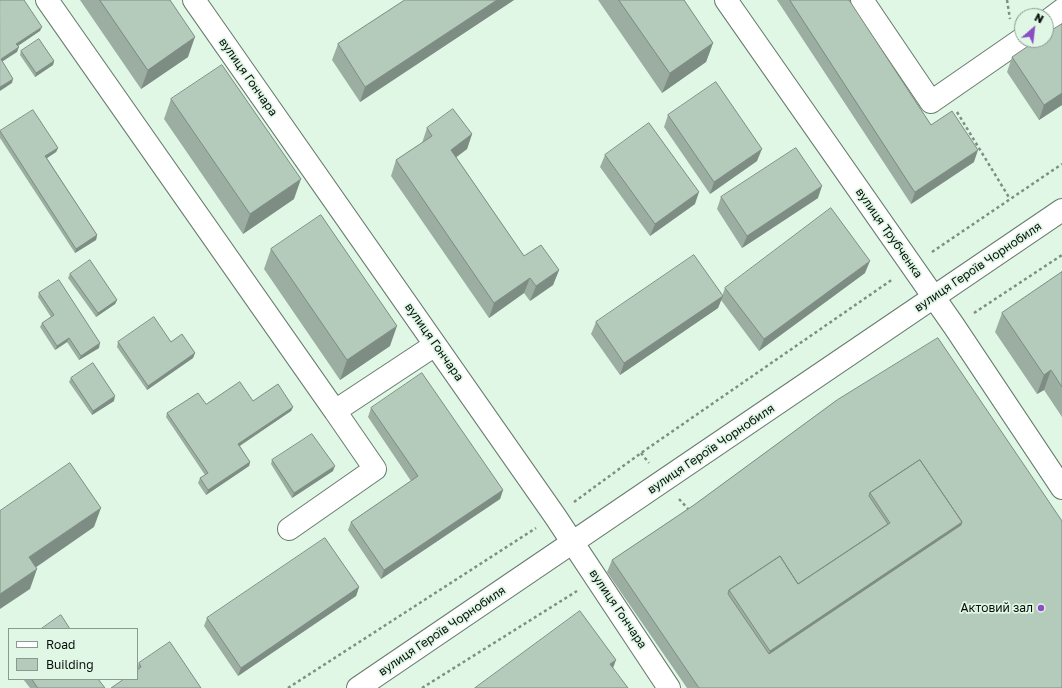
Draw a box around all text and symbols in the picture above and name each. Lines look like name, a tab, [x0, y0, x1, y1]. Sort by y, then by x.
north arrow	[1014, 8, 1054, 48]
text: N	[1033, 10, 1046, 26]
street label: вулиця Гончара	[216, 35, 280, 119]
street label: вулиця Трубченка	[853, 185, 925, 281]
street label: вулиця Героїв Чорнобиля	[912, 219, 1044, 315]
street label: вулиця Гончара	[402, 300, 466, 384]
street label: вулиця Героїв Чорнобиля	[645, 401, 777, 497]
street label: вулиця Гончара	[586, 567, 650, 651]
street label: вулиця Героїв Чорнобиля	[376, 583, 508, 679]
place label: Актовий зал	[961, 601, 1033, 615]
marker: Актовий зал	[1036, 603, 1046, 613]
legend	[8, 628, 138, 680]
text: Road	[46, 637, 75, 652]
text: Building	[46, 657, 94, 672]

